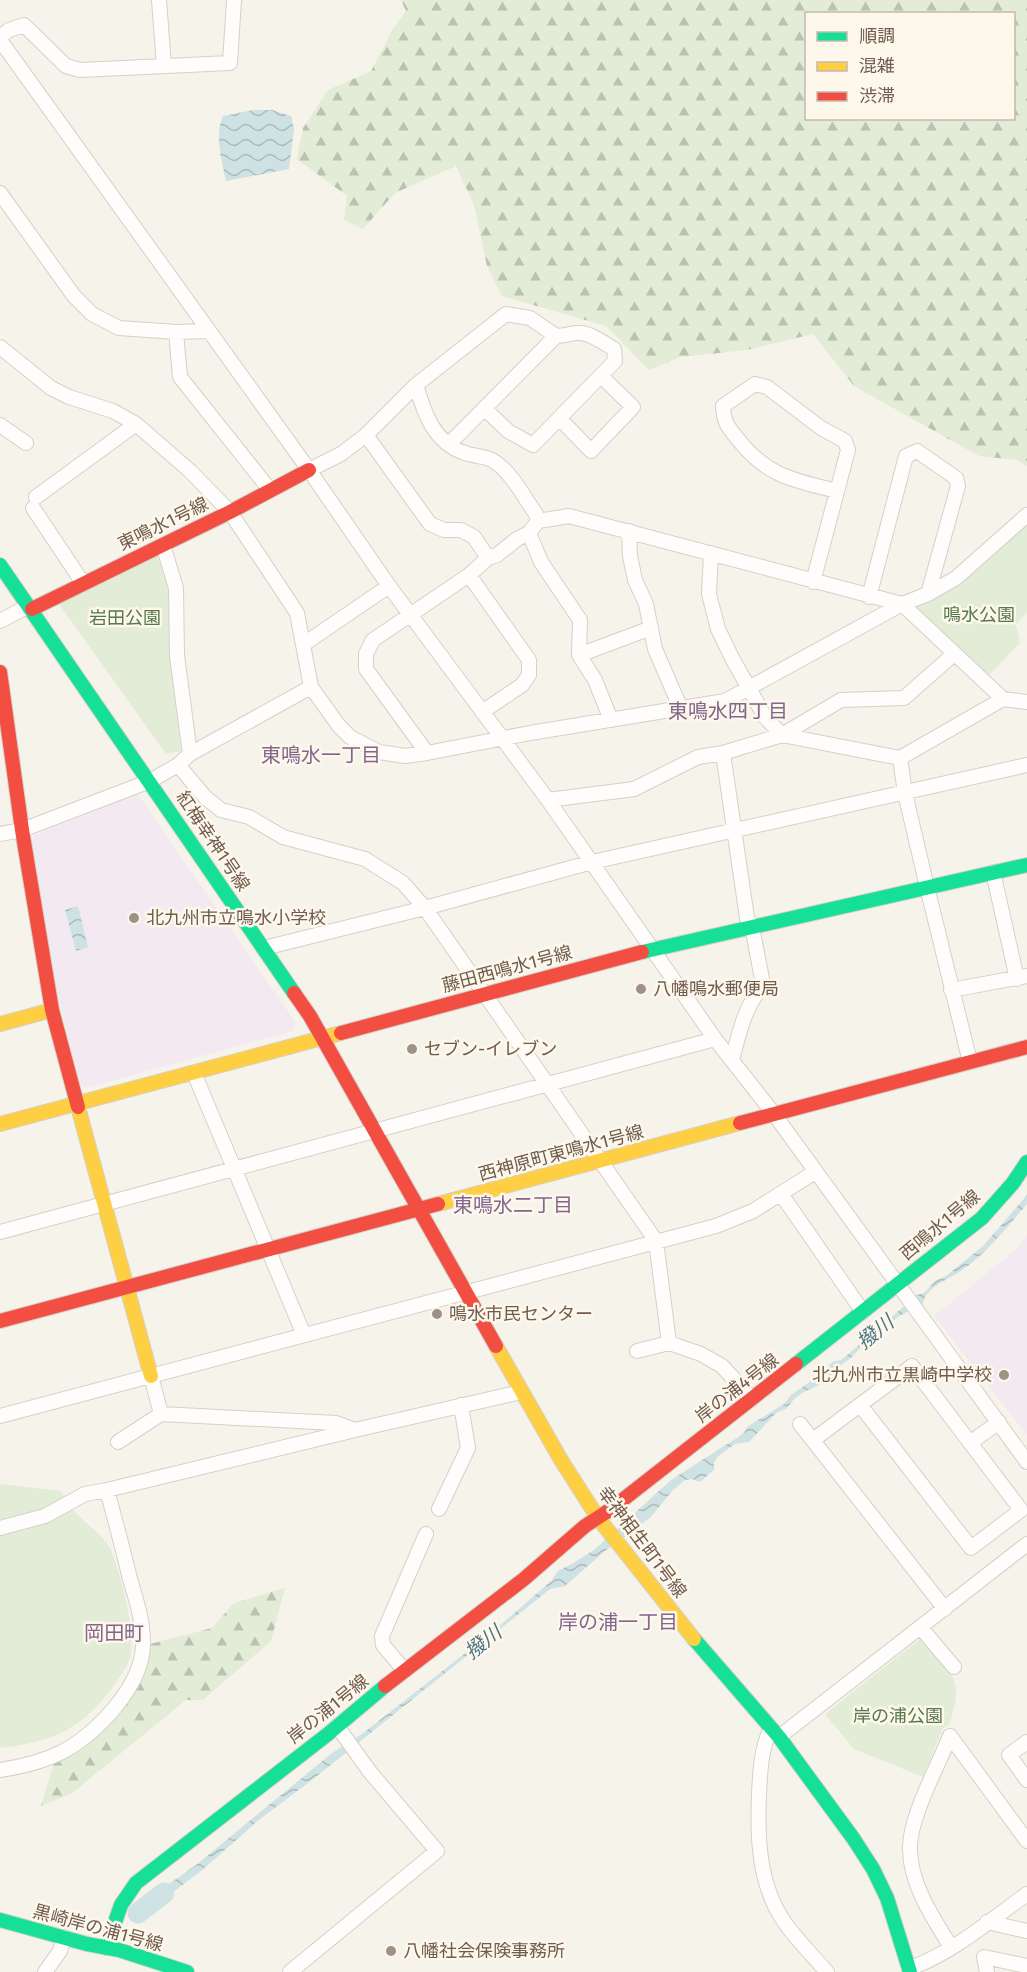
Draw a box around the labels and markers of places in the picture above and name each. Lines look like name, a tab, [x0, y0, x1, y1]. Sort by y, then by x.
place label: 北九州市立鳴水小学校	[146, 907, 326, 929]
marker: 北九州市立鳴水小学校	[127, 911, 141, 925]
place label: 八幡鳴水郵便局	[653, 978, 779, 1000]
marker: 八幡鳴水郵便局	[634, 982, 648, 996]
place label: セブン-イレブン	[424, 1038, 557, 1060]
marker: セブン-イレブン	[405, 1042, 419, 1056]
place label: 鳴水市民センター	[449, 1303, 593, 1325]
marker: 鳴水市民センター	[430, 1307, 444, 1321]
place label: 北九州市立黒崎中学校	[812, 1364, 992, 1386]
marker: 北九州市立黒崎中学校	[997, 1368, 1011, 1382]
place label: 八幡社会保険事務所	[403, 1940, 565, 1962]
marker: 八幡社会保険事務所	[384, 1944, 398, 1958]

